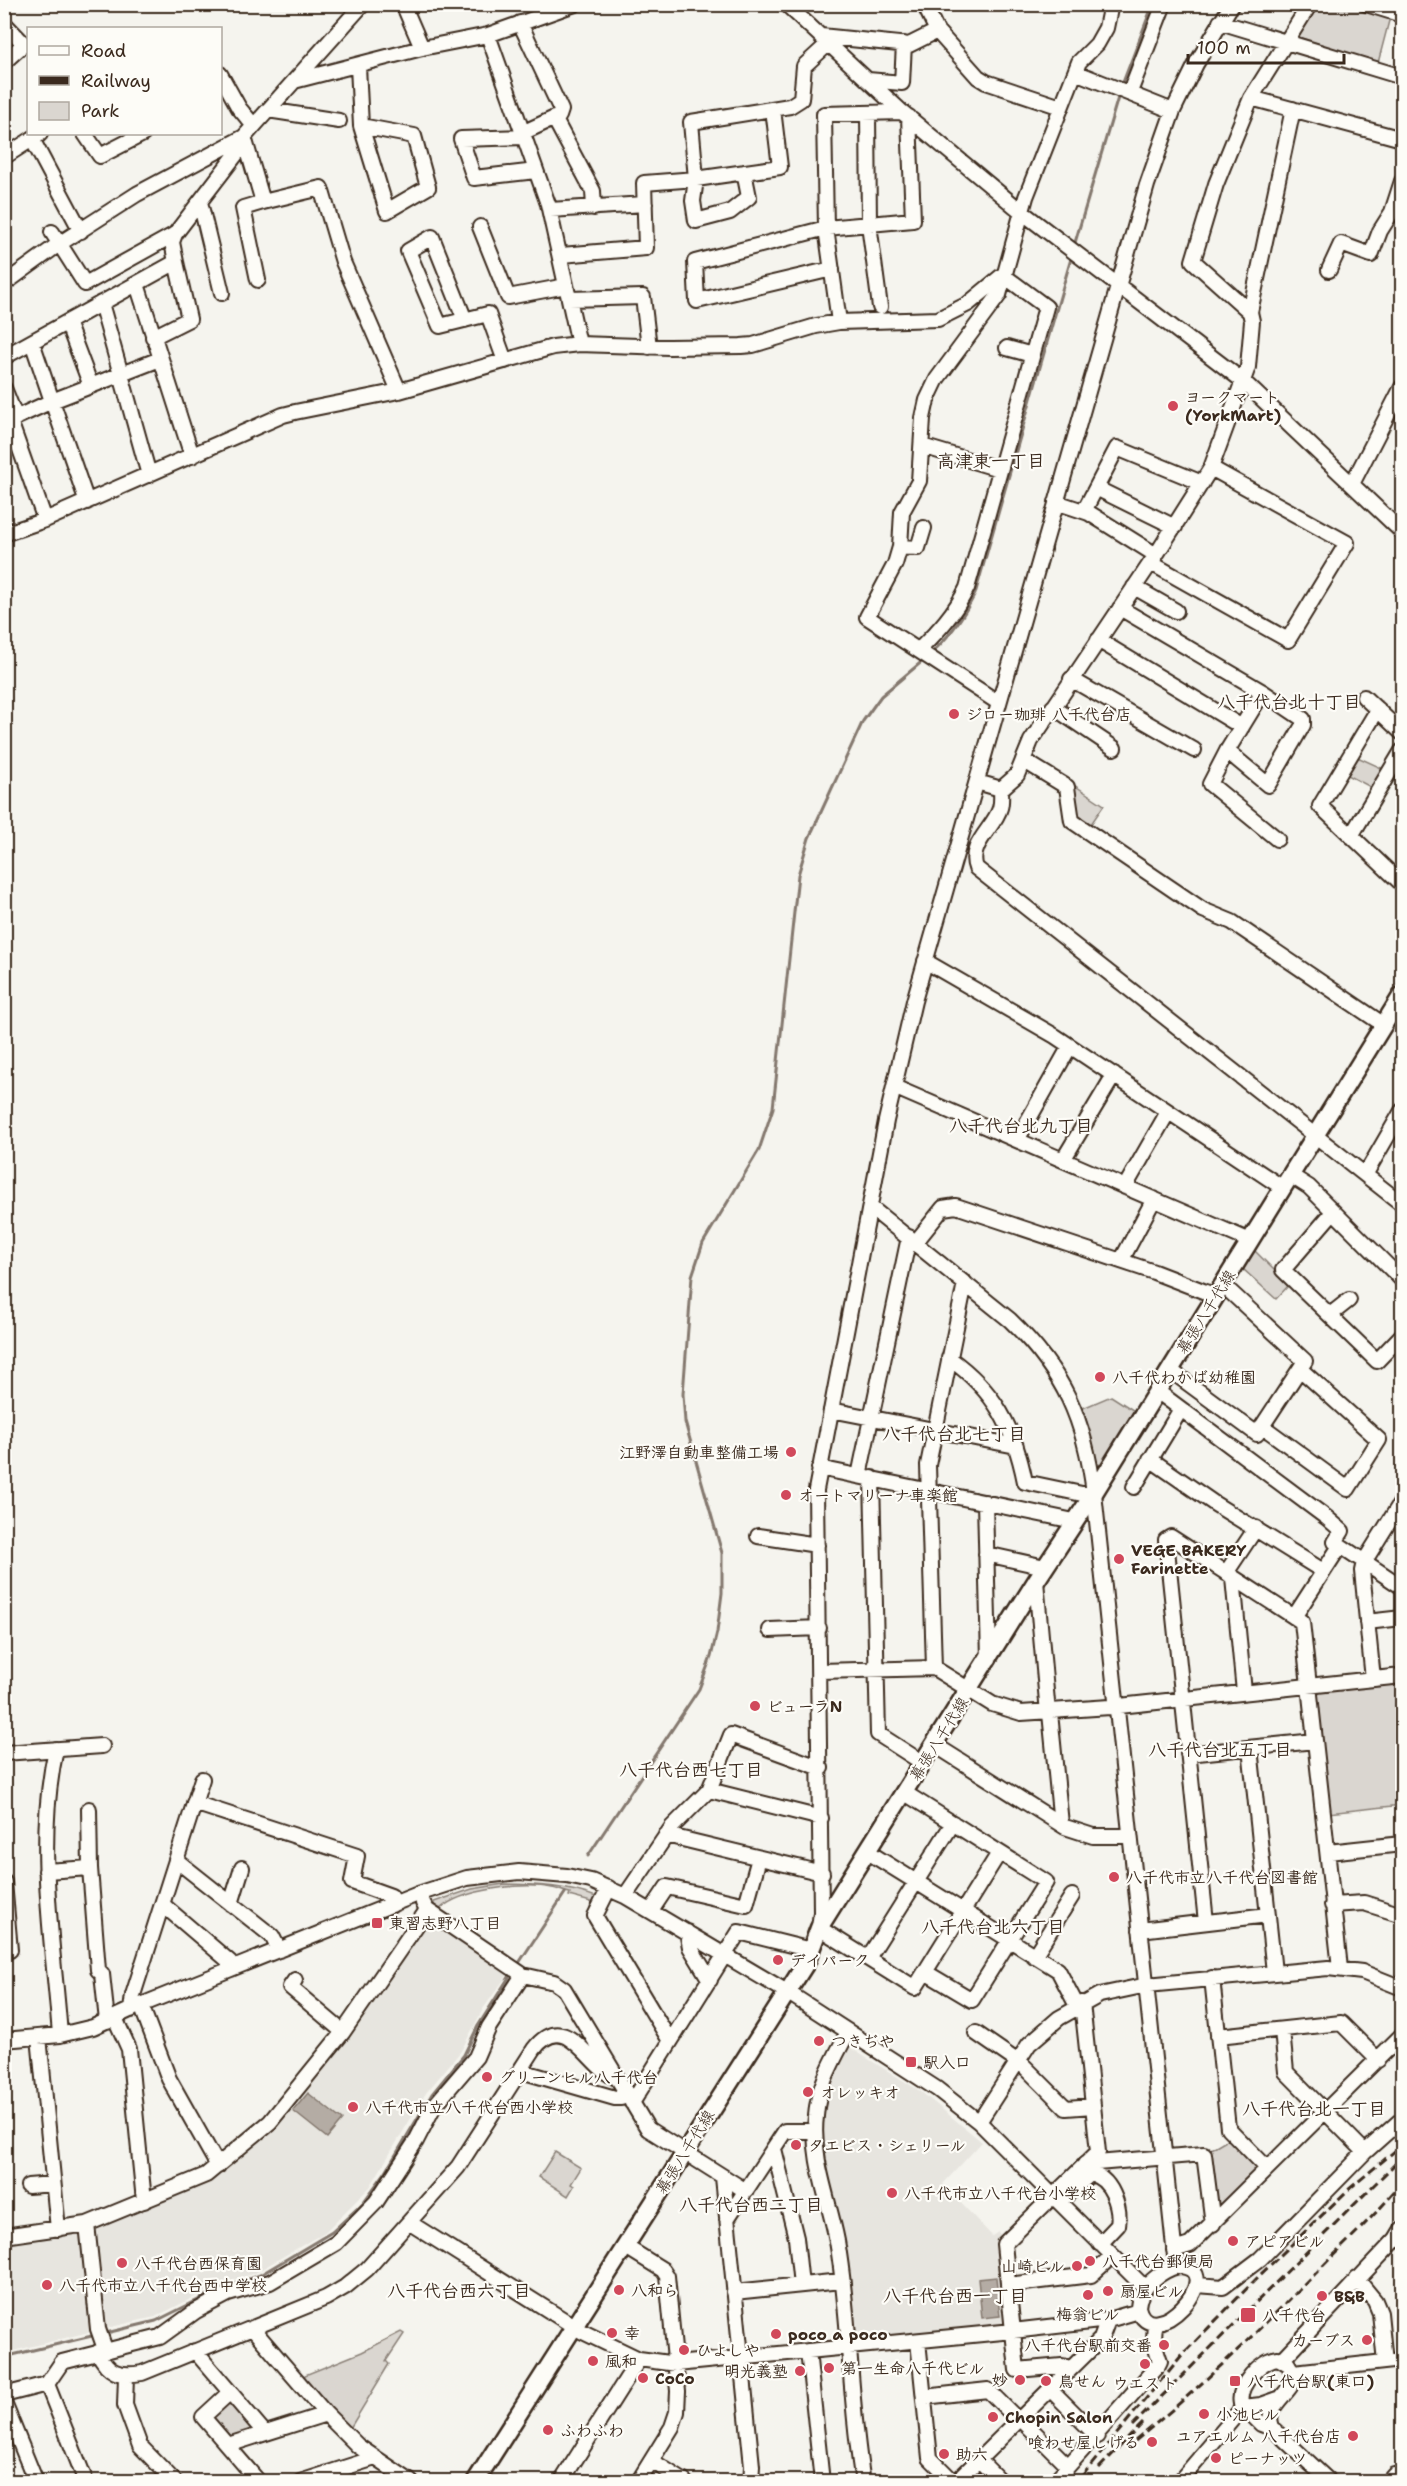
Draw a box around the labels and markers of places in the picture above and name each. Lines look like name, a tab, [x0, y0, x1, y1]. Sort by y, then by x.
place label: ヨークマート (YorkMart)	[1185, 387, 1281, 426]
marker: ヨークマート (YorkMart)	[1166, 399, 1180, 413]
place label: ジロー珈琲 八千代台店	[966, 704, 1132, 725]
marker: ジロー珈琲 八千代台店	[947, 707, 961, 721]
place label: 八千代わかば幼稚園	[1112, 1367, 1256, 1388]
marker: 八千代わかば幼稚園	[1093, 1370, 1107, 1384]
place label: 江野澤自動車整備工場	[619, 1442, 779, 1463]
marker: 江野澤自動車整備工場	[784, 1445, 798, 1459]
place label: オートマリーナ車楽館	[798, 1485, 958, 1506]
marker: オートマリーナ車楽館	[779, 1488, 793, 1502]
place label: VEGE BAKERY Farinette	[1131, 1540, 1246, 1579]
marker: VEGE BAKERY Farinette	[1112, 1552, 1126, 1566]
place label: ビューラN	[767, 1696, 842, 1717]
marker: ビューラN	[748, 1699, 762, 1713]
place label: 八千代市立八千代台図書館	[1126, 1867, 1318, 1888]
marker: 八千代市立八千代台図書館	[1107, 1870, 1121, 1884]
place label: 東習志野八丁目	[389, 1913, 501, 1934]
marker: 東習志野八丁目	[370, 1916, 384, 1930]
place label: デイパーク	[790, 1950, 869, 1971]
marker: デイパーク	[771, 1953, 785, 1967]
place label: つきぢや	[831, 2031, 895, 2052]
marker: つきぢや	[812, 2034, 826, 2048]
place label: 駅入口	[923, 2052, 971, 2073]
marker: 駅入口	[904, 2055, 918, 2069]
place label: グリーンヒル八千代台	[499, 2067, 658, 2088]
marker: グリーンヒル八千代台	[480, 2070, 494, 2084]
place label: オレッキオ	[820, 2082, 900, 2103]
marker: オレッキオ	[801, 2085, 815, 2099]
place label: 八千代市立八千代台西小学校	[365, 2097, 573, 2118]
marker: 八千代市立八千代台西小学校	[346, 2100, 360, 2114]
place label: タエビス・シェリール	[808, 2135, 966, 2156]
marker: タエビス・シェリール	[789, 2138, 803, 2152]
place label: 八千代市立八千代台小学校	[904, 2183, 1096, 2204]
marker: 八千代市立八千代台小学校	[885, 2186, 899, 2200]
place label: アピアビル	[1245, 2231, 1325, 2252]
marker: アピアビル	[1226, 2234, 1240, 2248]
place label: 八千代台郵便局	[1102, 2251, 1214, 2272]
place label: 八千代台西保育園	[134, 2253, 262, 2274]
marker: 八千代台郵便局	[1083, 2254, 1097, 2268]
marker: 八千代台西保育園	[115, 2256, 129, 2270]
place label: 山崎ビル	[1001, 2256, 1065, 2277]
marker: 山崎ビル	[1070, 2259, 1084, 2273]
place label: 八千代市立八千代台西中学校	[59, 2275, 267, 2296]
marker: 八千代市立八千代台西中学校	[40, 2278, 54, 2292]
place label: 八和ら	[631, 2280, 679, 2301]
place label: 扇屋ビル	[1120, 2281, 1184, 2302]
marker: 八和ら	[612, 2283, 626, 2297]
marker: 扇屋ビル	[1101, 2284, 1115, 2298]
place label: B&B	[1334, 2286, 1365, 2307]
marker: 梅翁ビル	[1081, 2288, 1095, 2302]
marker: B&B	[1315, 2289, 1329, 2303]
place label: 梅翁ビル	[1056, 2304, 1120, 2325]
place label: 八千代台	[1262, 2305, 1326, 2326]
marker: 八千代台	[1239, 2306, 1257, 2324]
place label: 幸	[624, 2323, 640, 2344]
place label: poco a poco	[788, 2324, 888, 2345]
marker: 幸	[605, 2326, 619, 2340]
marker: poco a poco	[769, 2327, 783, 2341]
place label: カーブス	[1292, 2330, 1355, 2351]
marker: カーブス	[1360, 2333, 1374, 2347]
place label: 八千代台駅前交番	[1024, 2335, 1152, 2356]
marker: 八千代台駅前交番	[1157, 2338, 1171, 2352]
place label: ひよしや	[696, 2340, 760, 2361]
marker: ひよしや	[677, 2343, 691, 2357]
place label: 風和	[605, 2351, 637, 2372]
marker: 風和	[586, 2354, 600, 2368]
marker: ウエスト	[1138, 2357, 1152, 2371]
place label: 第一生命八千代ビル	[841, 2358, 985, 2379]
place label: 明光義塾	[724, 2361, 788, 2382]
marker: 第一生命八千代ビル	[822, 2361, 836, 2375]
marker: 明光義塾	[793, 2364, 807, 2378]
place label: CoCo	[655, 2368, 695, 2389]
place label: 妙	[992, 2370, 1008, 2391]
marker: CoCo	[636, 2371, 650, 2385]
place label: 鳥せん	[1058, 2371, 1106, 2392]
place label: 八千代台駅(東口)	[1247, 2371, 1374, 2392]
marker: 妙	[1013, 2373, 1027, 2387]
place label: ウエスト	[1112, 2373, 1178, 2394]
marker: 鳥せん	[1039, 2374, 1053, 2388]
marker: 八千代台駅(東口)	[1228, 2374, 1242, 2388]
place label: 小池ビル	[1216, 2404, 1280, 2425]
place label: Chopin Salon	[1005, 2407, 1113, 2428]
marker: 小池ビル	[1197, 2407, 1211, 2421]
marker: Chopin Salon	[986, 2410, 1000, 2424]
place label: ふわふわ	[560, 2420, 624, 2441]
marker: ふわふわ	[541, 2423, 555, 2437]
place label: ユアエルム 八千代台店	[1175, 2426, 1341, 2447]
marker: ユアエルム 八千代台店	[1346, 2429, 1360, 2443]
place label: 喰わせ屋しげる	[1028, 2432, 1140, 2453]
marker: 喰わせ屋しげる	[1145, 2435, 1159, 2449]
place label: 助六	[956, 2444, 988, 2465]
marker: 助六	[937, 2447, 951, 2461]
place label: ピーナッツ	[1228, 2448, 1307, 2469]
marker: ピーナッツ	[1209, 2451, 1223, 2465]

